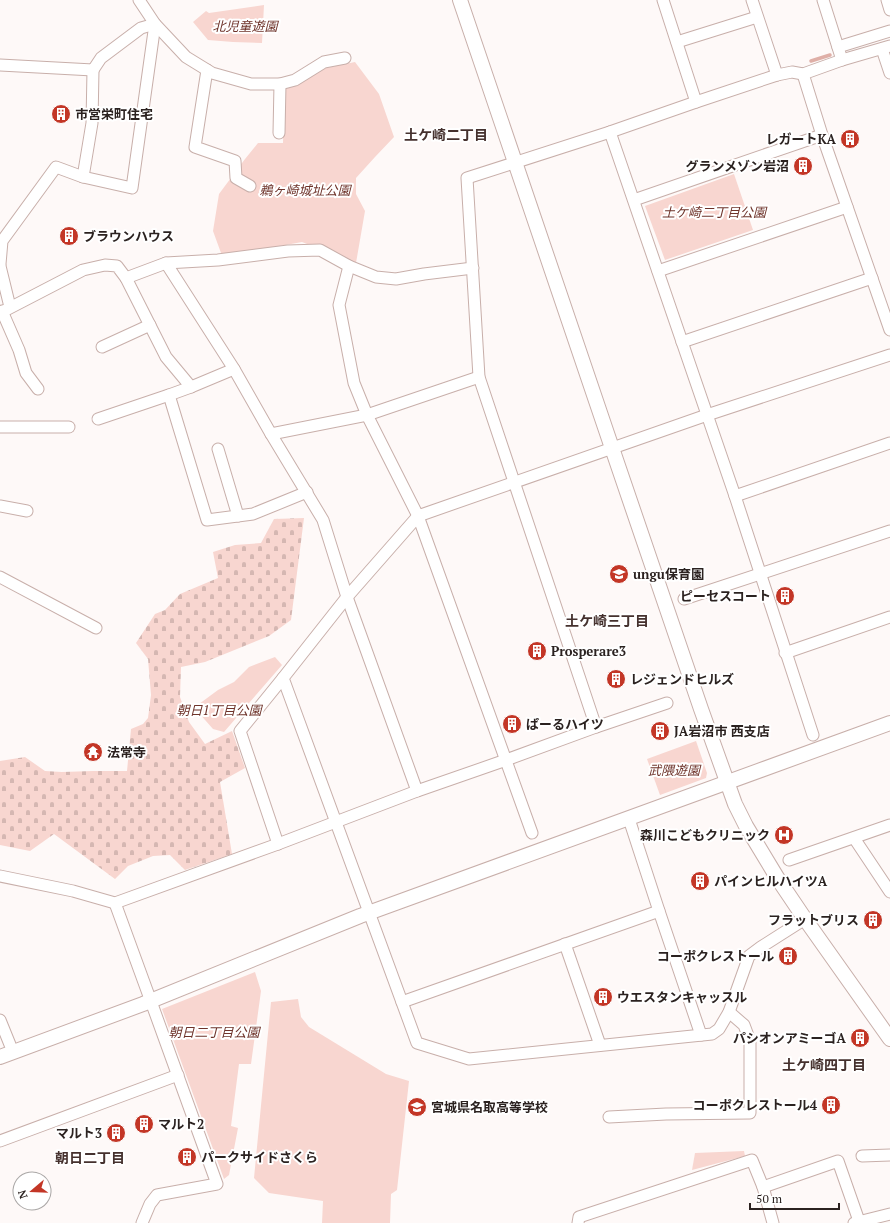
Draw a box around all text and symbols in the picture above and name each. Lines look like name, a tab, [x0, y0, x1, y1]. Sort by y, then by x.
park label: 北児童遊園	[212, 17, 279, 35]
building icon: 市営栄町住宅	[50, 103, 72, 125]
place label: 市営栄町住宅	[75, 105, 153, 123]
district label: 土ケ崎二丁目	[404, 125, 488, 144]
building icon: レガートKA	[839, 128, 861, 150]
place label: レガートKA	[765, 130, 837, 148]
building icon: グランメゾン岩沼	[792, 155, 814, 177]
place label: グランメゾン岩沼	[685, 157, 789, 175]
park label: 鵜ヶ崎城址公園	[259, 181, 352, 199]
park label: 土ケ崎二丁目公園	[662, 203, 768, 221]
building icon: ブラウンハウス	[58, 225, 80, 247]
place label: ブラウンハウス	[83, 227, 174, 245]
school or university icon: ungu保育園	[608, 563, 630, 585]
place label: ungu保育園	[633, 565, 704, 583]
building icon: ピーセスコート	[774, 585, 796, 607]
place label: ピーセスコート	[680, 587, 771, 605]
district label: 土ケ崎三丁目	[565, 611, 649, 630]
building icon: Prosperare3	[526, 640, 548, 662]
place label: Prosperare3	[551, 642, 626, 660]
building icon: レジェンドヒルズ	[605, 668, 627, 690]
place label: レジェンドヒルズ	[630, 670, 734, 688]
park label: 朝日1丁目公園	[177, 701, 263, 719]
building icon: ぱーるハイツ	[501, 713, 523, 735]
place label: ぱーるハイツ	[526, 715, 604, 733]
building icon: JA岩沼市 西支店	[649, 720, 671, 742]
place label: JA岩沼市 西支店	[674, 722, 770, 740]
temple icon: 法常寺	[82, 741, 104, 763]
place label: 法常寺	[107, 743, 146, 761]
park label: 武隈遊園	[648, 761, 702, 779]
hospital icon: 森川こどもクリニック	[773, 824, 795, 846]
place label: 森川こどもクリニック	[640, 826, 770, 844]
building icon: パインヒルハイツA	[689, 870, 711, 892]
place label: パインヒルハイツA	[714, 872, 828, 890]
building icon: フラットブリス	[862, 909, 884, 931]
place label: フラットブリス	[768, 911, 859, 929]
building icon: コーポクレストール	[777, 945, 799, 967]
place label: コーポクレストール	[657, 947, 774, 965]
building icon: ウエスタンキャッスル	[592, 986, 614, 1008]
place label: ウエスタンキャッスル	[617, 988, 747, 1006]
park label: 朝日二丁目公園	[168, 1023, 261, 1041]
building icon: パシオンアミーゴA	[849, 1027, 871, 1049]
place label: パシオンアミーゴA	[733, 1029, 847, 1047]
district label: 土ケ崎四丁目	[782, 1055, 866, 1074]
building icon: コーポクレストール4	[820, 1094, 842, 1116]
school or university icon: 宮城県名取高等学校	[406, 1096, 428, 1118]
place label: コーポクレストール4	[693, 1096, 818, 1114]
place label: 宮城県名取高等学校	[431, 1098, 548, 1116]
building icon: マルト2	[133, 1113, 155, 1135]
place label: マルト2	[158, 1115, 204, 1133]
building icon: マルト3	[105, 1122, 127, 1144]
place label: マルト3	[56, 1124, 102, 1142]
building icon: パークサイドさくら	[176, 1146, 198, 1168]
district label: 朝日二丁目	[55, 1148, 125, 1167]
place label: パークサイドさくら	[201, 1148, 318, 1166]
north arrow	[12, 1171, 52, 1211]
scale bar	[750, 1185, 839, 1211]
text: N	[14, 1187, 31, 1200]
text: 50 m	[756, 1191, 783, 1206]

